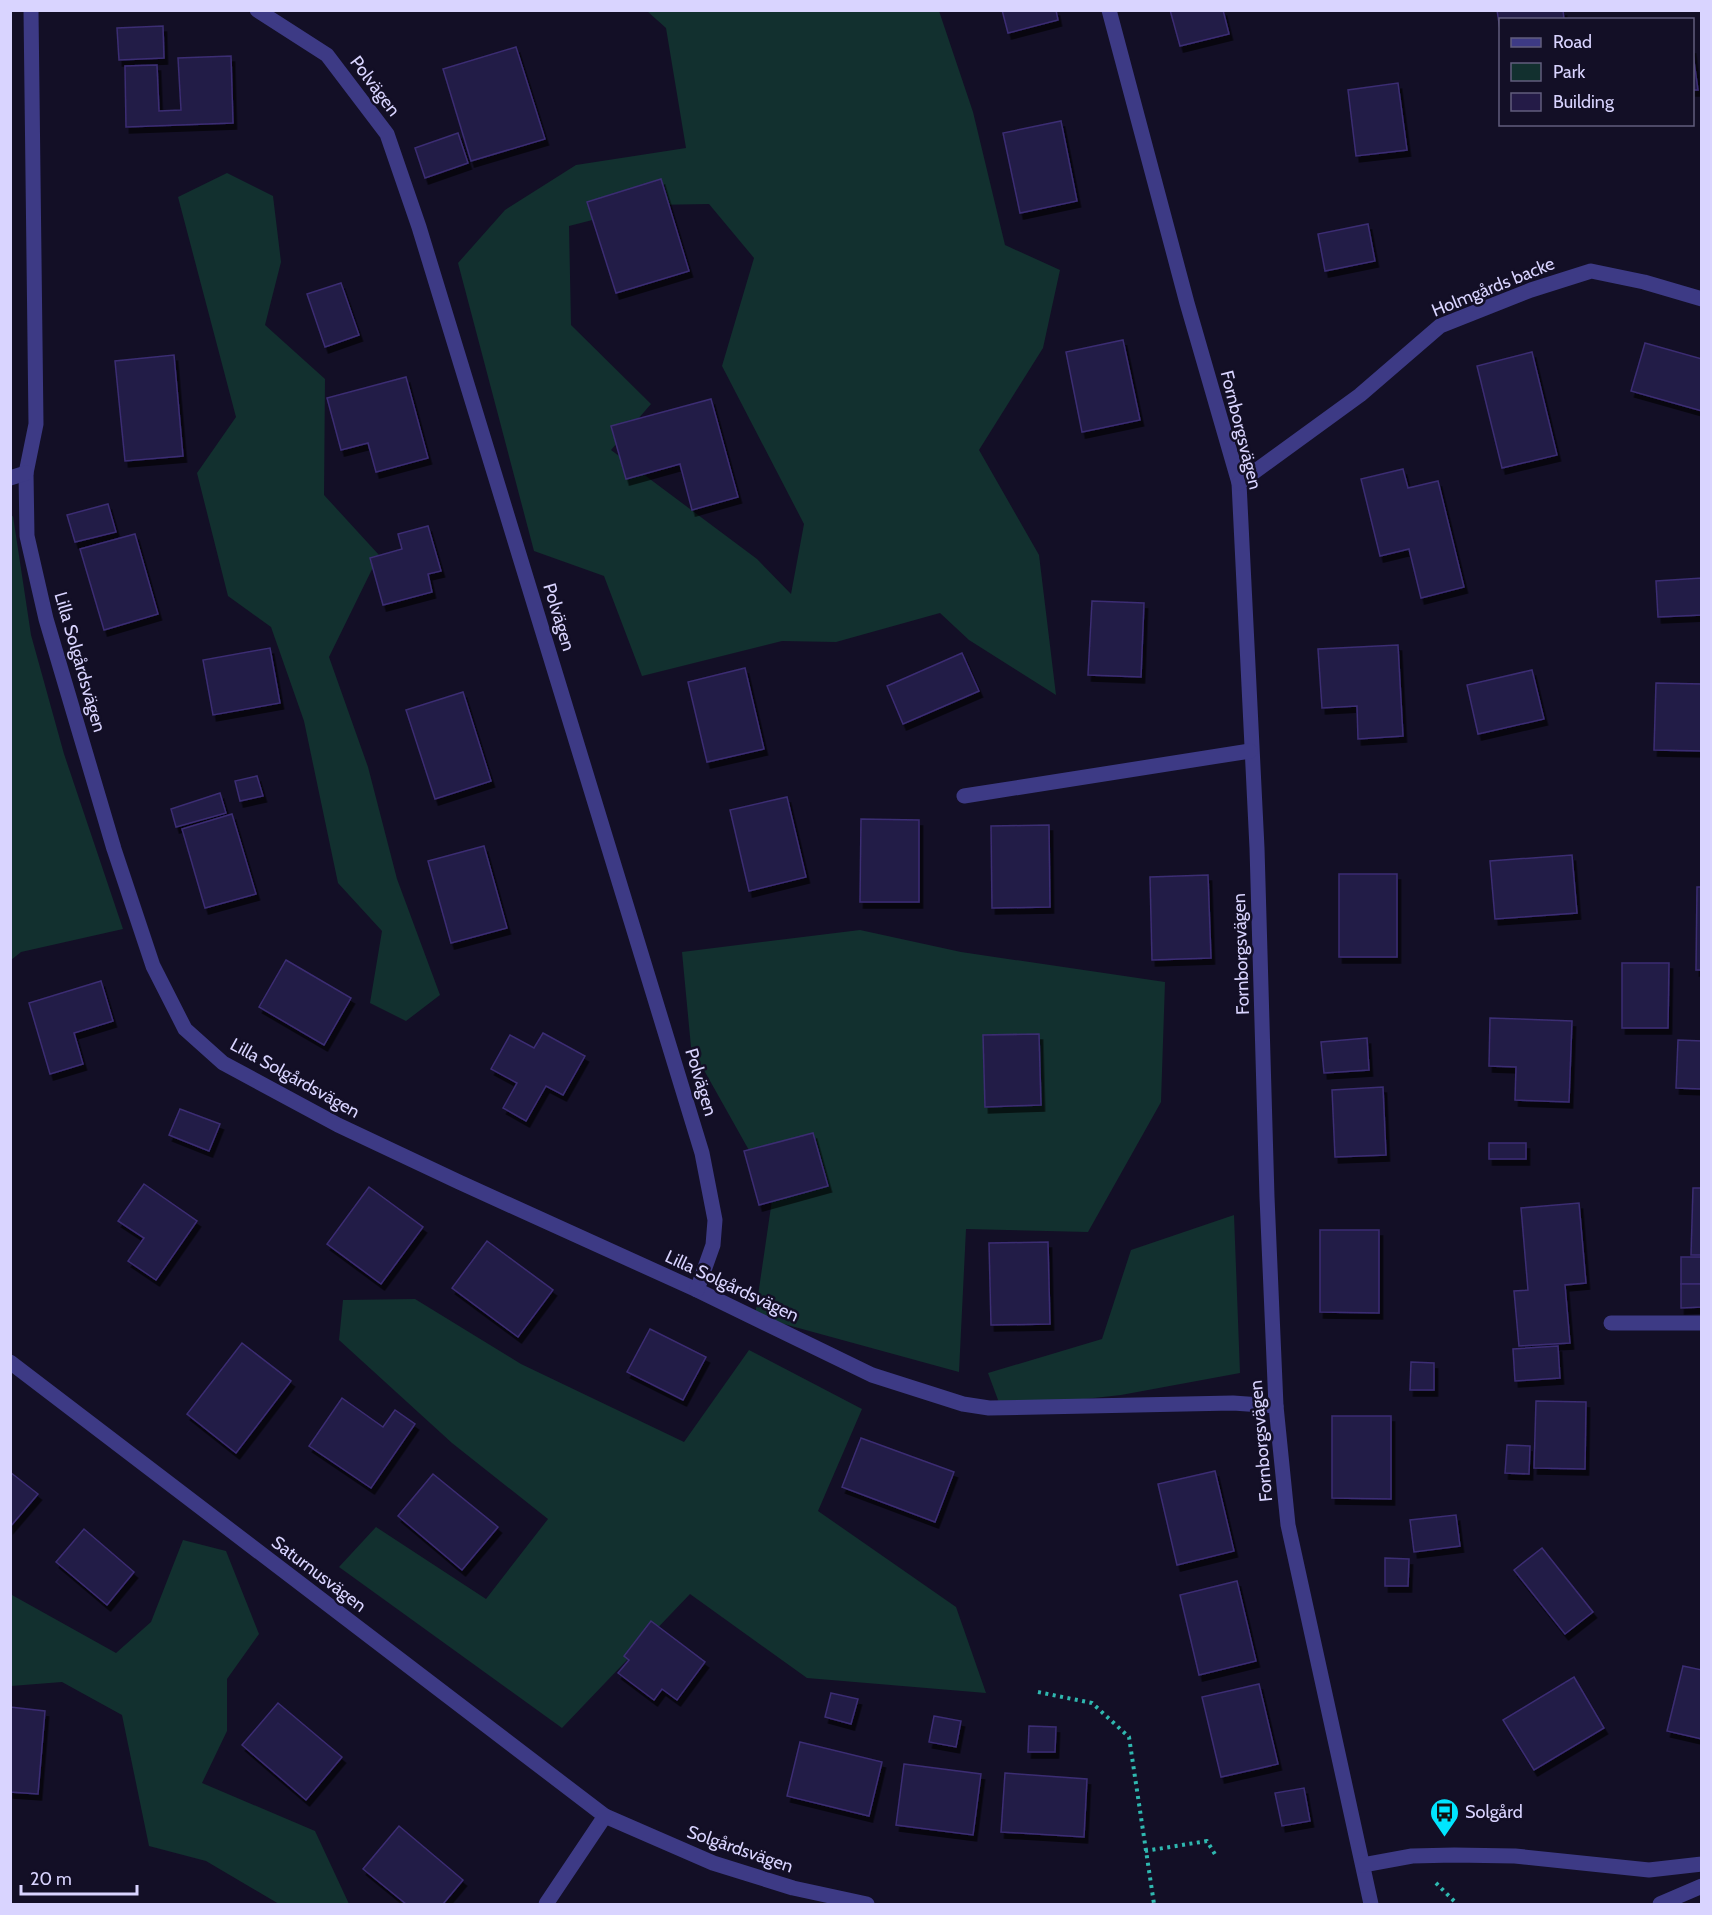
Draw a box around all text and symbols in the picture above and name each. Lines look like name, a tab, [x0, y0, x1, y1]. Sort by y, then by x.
legend	[1499, 18, 1694, 126]
text: Road	[1553, 31, 1592, 53]
street label: Polvägen	[345, 52, 405, 120]
text: Park	[1553, 61, 1586, 83]
text: Building	[1553, 91, 1615, 113]
street label: Holmgårds backe	[1428, 252, 1558, 322]
street label: Fornborgsvägen	[1216, 368, 1266, 492]
street label: Polvägen	[538, 580, 580, 654]
street label: Lilla Solgårdsvägen	[49, 589, 111, 735]
street label: Fornborgsvägen	[1228, 893, 1254, 1015]
street label: Lilla Solgårdsvägen	[226, 1033, 364, 1123]
street label: Polvägen	[680, 1045, 722, 1119]
street label: Lilla Solgårdsvägen	[662, 1245, 802, 1327]
street label: Fornborgsvägen	[1245, 1379, 1277, 1503]
street label: Saturnusvägen	[267, 1531, 371, 1617]
bus stop icon: Solgård	[1428, 1796, 1460, 1838]
place label: Solgård	[1465, 1801, 1523, 1823]
street label: Solgårdsvägen	[684, 1821, 796, 1877]
scale bar	[21, 1858, 136, 1896]
text: 20 m	[30, 1868, 72, 1890]

